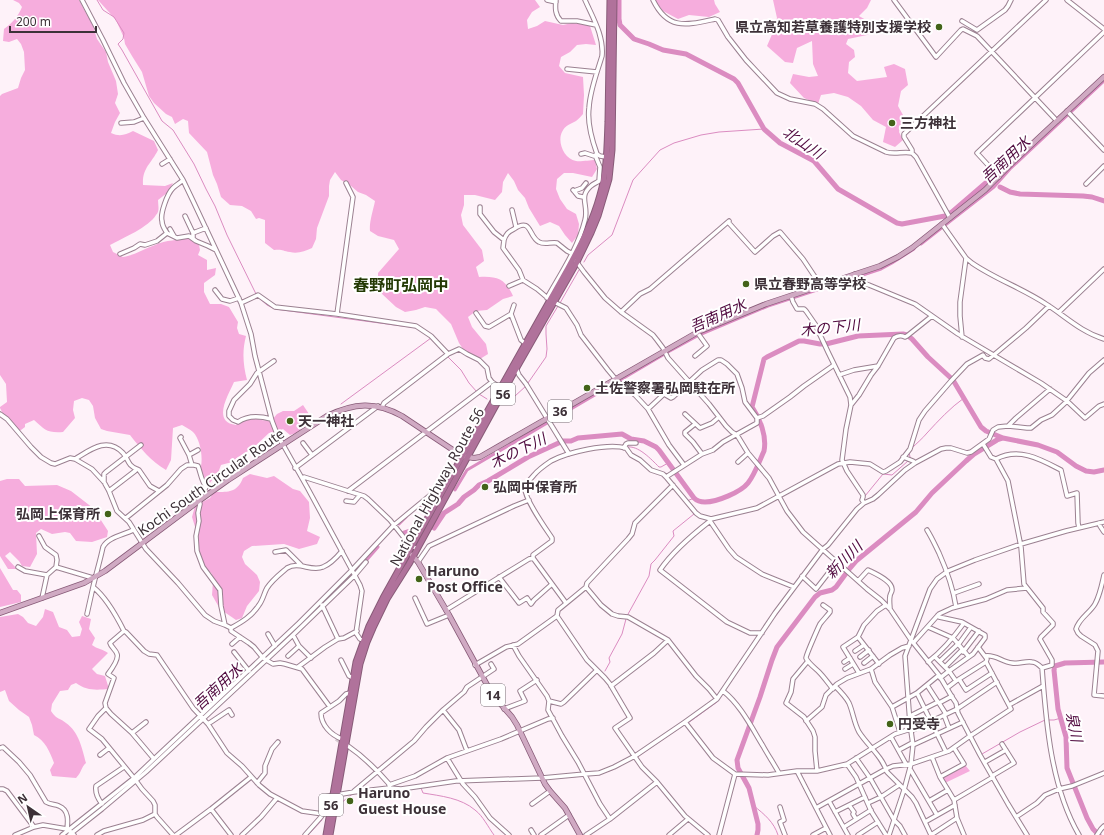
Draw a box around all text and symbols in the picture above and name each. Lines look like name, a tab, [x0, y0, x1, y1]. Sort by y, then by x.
scale bar	[10, 8, 96, 34]
text: 200 m	[16, 13, 51, 30]
place label: 県立高知若草養護特別支援学校	[735, 17, 931, 36]
marker: 県立高知若草養護特別支援学校	[934, 22, 944, 32]
place label: 三方神社	[900, 113, 956, 132]
marker: 三方神社	[887, 118, 897, 128]
water label: 北山川	[779, 121, 829, 164]
water label: 吾南用水	[977, 130, 1036, 187]
district label: 春野町弘岡中	[353, 274, 449, 296]
place label: 県立春野高等学校	[754, 274, 866, 293]
marker: 県立春野高等学校	[741, 279, 751, 289]
water label: 吾南用水	[686, 293, 751, 336]
water label: 木の下川	[799, 314, 863, 340]
place label: 土佐警察署弘岡駐在所	[595, 378, 735, 397]
road number: 56	[491, 383, 515, 405]
marker: 土佐警察署弘岡駐在所	[582, 383, 592, 393]
road number: 36	[548, 400, 572, 422]
street label: National Highway Route 56	[385, 404, 488, 570]
place label: 天一神社	[298, 411, 354, 430]
marker: 天一神社	[285, 416, 295, 426]
street label: Kochi South Circular Route	[134, 424, 288, 540]
water label: 木の下川	[486, 427, 551, 472]
place label: 弘岡中保育所	[493, 477, 577, 496]
marker: 弘岡中保育所	[480, 482, 490, 492]
place label: 弘岡上保育所	[16, 504, 100, 523]
marker: 弘岡上保育所	[103, 509, 113, 519]
water label: 新川川	[820, 535, 868, 582]
place label: Haruno Post Office	[427, 561, 503, 596]
marker: Haruno Post Office	[414, 574, 424, 584]
water label: 吾南用水	[189, 657, 248, 714]
road number: 14	[481, 684, 505, 706]
water label: 泉川	[1062, 710, 1088, 745]
place label: 円受寺	[898, 714, 940, 733]
marker: 円受寺	[885, 719, 895, 729]
place label: Haruno Guest House	[358, 783, 446, 818]
north arrow	[8, 787, 48, 827]
text: N	[14, 790, 30, 807]
road number: 56	[319, 794, 343, 816]
marker: Haruno Guest House	[345, 796, 355, 806]

